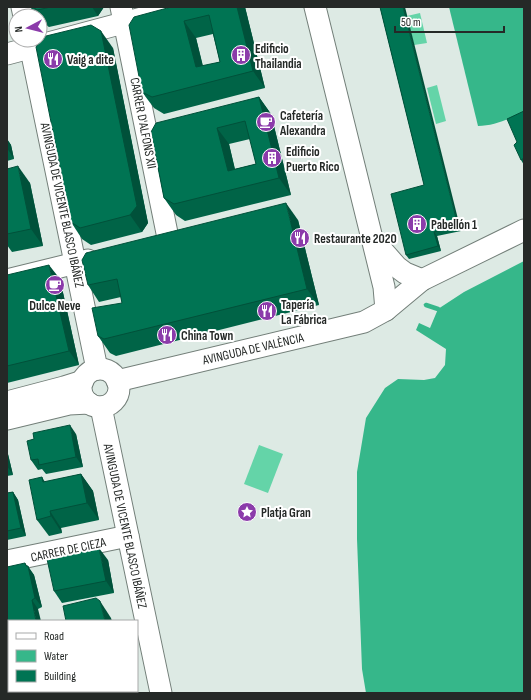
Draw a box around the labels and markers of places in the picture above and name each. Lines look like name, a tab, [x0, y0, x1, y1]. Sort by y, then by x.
place label: Edificio Thailandia	[255, 41, 302, 72]
building icon: Edificio Thailandia	[230, 44, 252, 66]
restaurant icon: Vaig a dite	[42, 48, 64, 70]
place label: Vaig a dite	[67, 52, 114, 68]
place label: Cafetería Alexandra	[279, 108, 326, 139]
cafe icon: Cafetería Alexandra	[255, 111, 277, 133]
place label: Edificio Puerto Rico	[286, 144, 340, 175]
building icon: Edificio Puerto Rico	[261, 147, 283, 169]
building icon: Pabellón 1	[406, 213, 428, 235]
place label: Pabellón 1	[431, 217, 477, 233]
restaurant icon: Restaurante 2020	[289, 227, 311, 249]
place label: Restaurante 2020	[314, 231, 397, 247]
cafe icon: Dulce Neve	[44, 274, 66, 296]
place label: Tapería La Fábrica	[281, 297, 327, 328]
place label: Dulce Neve	[29, 298, 81, 314]
restaurant icon: Tapería La Fábrica	[256, 300, 278, 322]
restaurant icon: China Town	[156, 324, 178, 346]
place label: China Town	[181, 328, 234, 344]
place icon: Platja Gran	[236, 501, 258, 523]
place label: Platja Gran	[261, 505, 311, 521]

